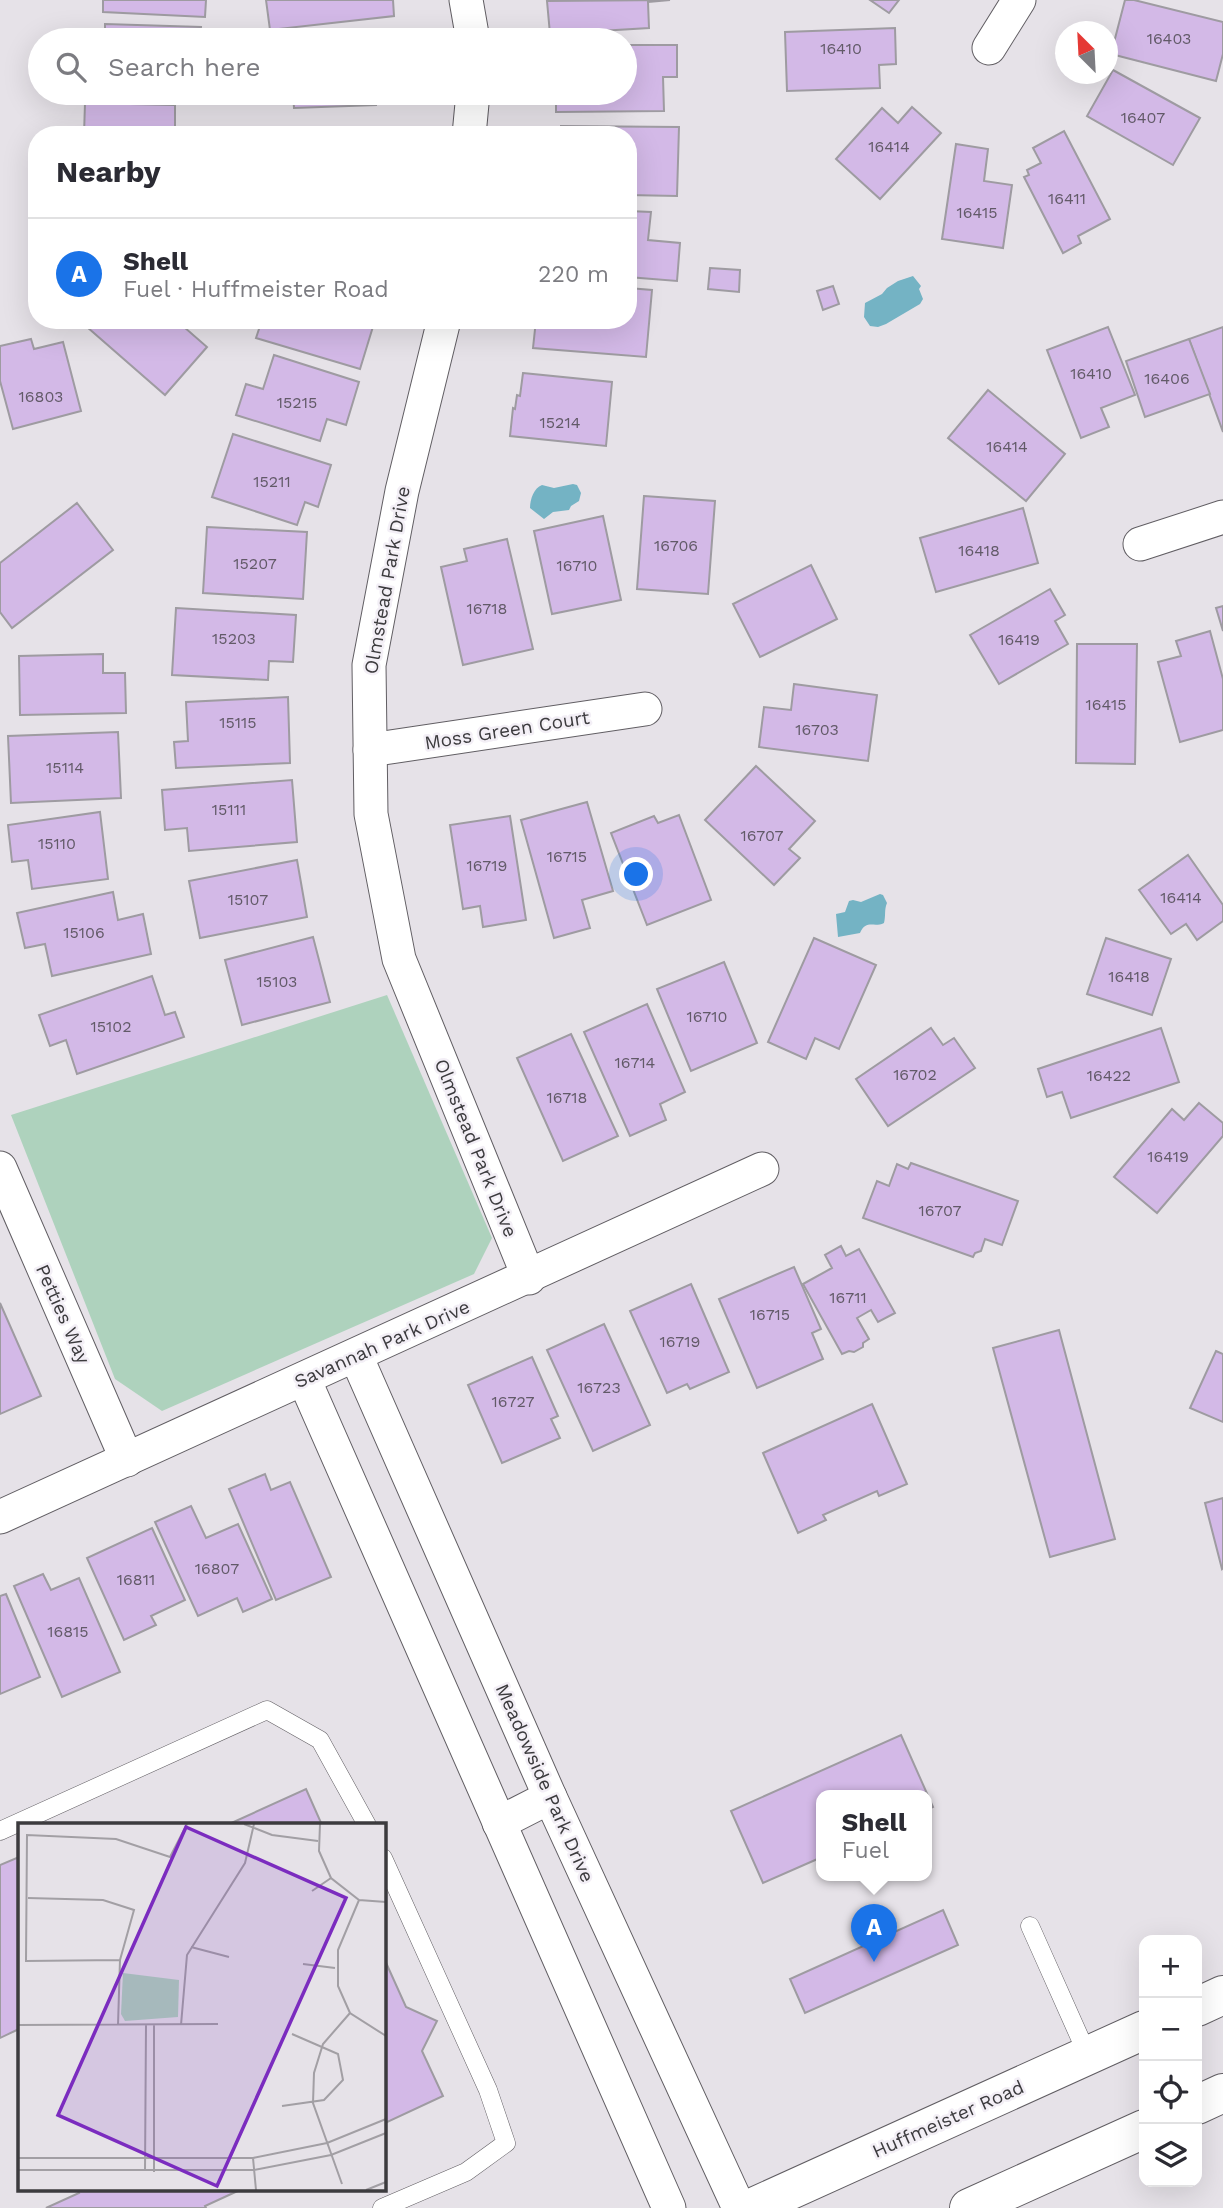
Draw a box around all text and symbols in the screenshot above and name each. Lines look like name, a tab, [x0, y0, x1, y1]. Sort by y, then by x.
north arrow	[1055, 21, 1118, 84]
search box	[28, 28, 637, 105]
house number: 16403	[1147, 29, 1191, 48]
house number: 16410	[820, 39, 862, 58]
icon: search	[52, 48, 90, 86]
text: Search here	[108, 52, 260, 82]
house number: 16407	[1121, 108, 1165, 127]
house number: 16414	[868, 137, 910, 156]
text: Nearby	[56, 154, 161, 189]
house number: 16411	[1048, 189, 1086, 208]
house number: 16415	[956, 203, 998, 222]
text: Shell	[123, 246, 188, 276]
text: A	[71, 261, 87, 288]
text: 220 m	[538, 261, 609, 288]
text: Fuel · Huffmeister Road	[123, 276, 389, 303]
house number: 16410	[1070, 364, 1112, 383]
house number: 16406	[1144, 369, 1190, 388]
house number: 16803	[19, 387, 63, 406]
house number: 15215	[277, 393, 317, 412]
house number: 15214	[540, 413, 581, 432]
house number: 16414	[986, 437, 1028, 456]
house number: 15211	[253, 472, 291, 491]
street label: Olmstead Park Drive	[359, 484, 415, 676]
house number: 16706	[654, 536, 698, 555]
house number: 16418	[958, 541, 1000, 560]
house number: 15207	[233, 554, 277, 573]
house number: 16710	[557, 556, 597, 575]
house number: 16718	[467, 599, 507, 618]
house number: 15203	[212, 629, 256, 648]
house number: 16419	[998, 630, 1040, 649]
house number: 16415	[1085, 695, 1127, 714]
street label: Moss Green Court	[423, 706, 591, 754]
house number: 15115	[219, 713, 257, 732]
house number: 16703	[795, 720, 839, 739]
house number: 15114	[46, 758, 84, 777]
house number: 15111	[212, 800, 246, 819]
house number: 16707	[740, 826, 784, 845]
house number: 15110	[38, 834, 76, 853]
house number: 16715	[547, 847, 587, 866]
house number: 16719	[467, 856, 507, 875]
your location	[619, 857, 653, 891]
house number: 16414	[1160, 888, 1202, 907]
house number: 15107	[228, 890, 268, 909]
house number: 15106	[63, 923, 105, 942]
house number: 16418	[1108, 967, 1150, 986]
house number: 15103	[257, 972, 297, 991]
house number: 16710	[687, 1007, 727, 1026]
house number: 15102	[90, 1017, 132, 1036]
house number: 16714	[615, 1053, 656, 1072]
street label: Olmstead Park Drive	[430, 1055, 522, 1241]
house number: 16702	[893, 1065, 937, 1084]
house number: 16422	[1087, 1066, 1131, 1085]
house number: 16718	[547, 1088, 587, 1107]
house number: 16419	[1147, 1147, 1189, 1166]
house number: 16707	[918, 1201, 962, 1220]
street label: Petties Way	[31, 1261, 95, 1367]
house number: 16711	[829, 1288, 867, 1307]
street label: Savannah Park Drive	[291, 1295, 473, 1393]
house number: 16715	[750, 1305, 790, 1324]
house number: 16719	[660, 1332, 700, 1351]
house number: 16723	[577, 1378, 621, 1397]
house number: 16727	[492, 1392, 534, 1411]
house number: 16807	[195, 1559, 239, 1578]
house number: 16811	[117, 1570, 155, 1589]
house number: 16815	[47, 1622, 89, 1641]
street label: Meadowside Park Drive	[491, 1680, 599, 1886]
popup	[816, 1790, 932, 1881]
text: Shell	[842, 1807, 906, 1837]
inset map	[18, 1823, 385, 2190]
text: Fuel	[842, 1837, 889, 1864]
pin: A	[851, 1904, 897, 1962]
map controls	[1139, 1935, 1202, 2187]
button: +	[1139, 1935, 1202, 1998]
button: −	[1139, 1998, 1202, 2061]
button: locate	[1139, 2061, 1202, 2124]
street label: Huffmeister Road	[869, 2075, 1027, 2163]
button: layers	[1139, 2124, 1202, 2187]

